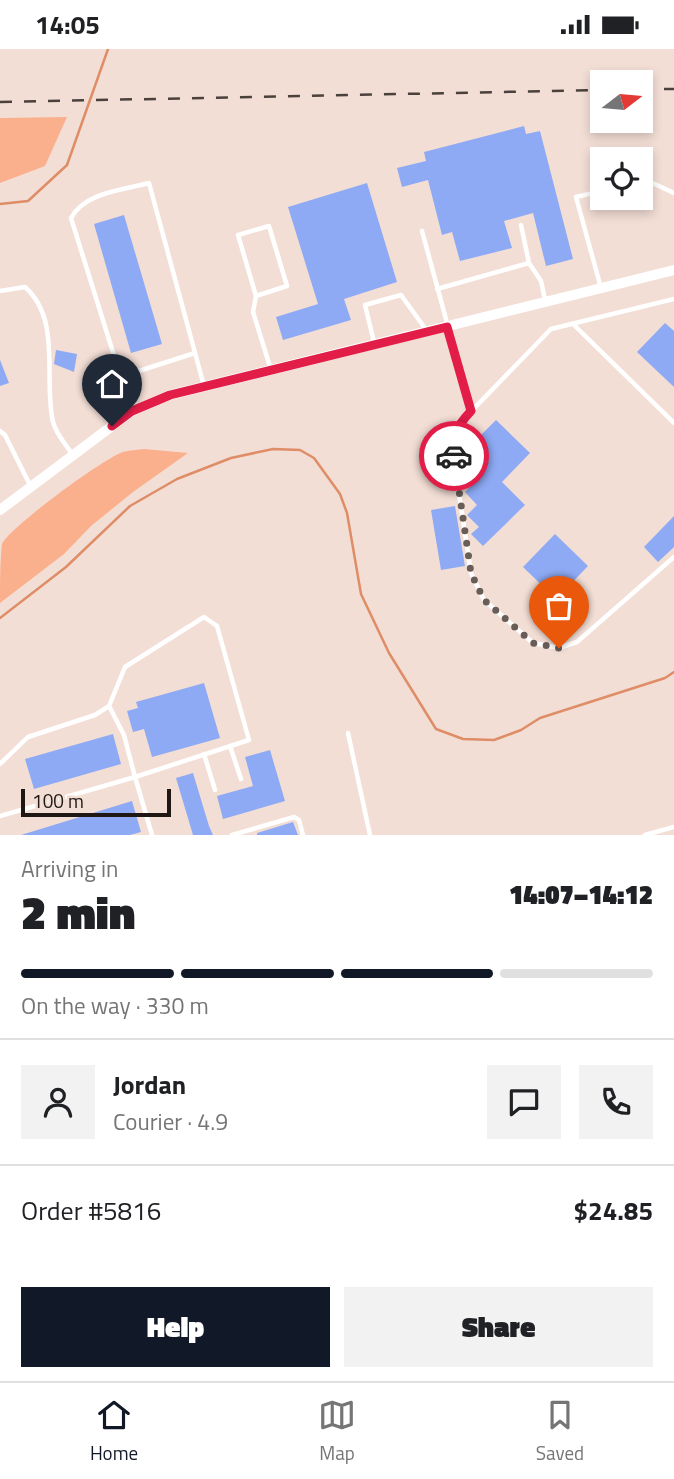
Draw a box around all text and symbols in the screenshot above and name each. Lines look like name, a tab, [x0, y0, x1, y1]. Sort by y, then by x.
text: 14:05	[35, 5, 100, 44]
north arrow	[590, 70, 653, 133]
map controls	[590, 70, 653, 210]
button: locate	[590, 147, 653, 210]
pin	[82, 354, 142, 426]
icon: home	[93, 365, 131, 403]
courier	[419, 421, 489, 491]
icon: car	[435, 437, 473, 475]
pin	[529, 576, 589, 648]
icon: bag	[540, 587, 578, 625]
scale bar	[21, 786, 172, 818]
text: 100 m	[32, 786, 84, 815]
text: Arriving in	[21, 851, 118, 886]
text: 14:07–14:12	[509, 875, 653, 914]
text: 2 min	[21, 877, 135, 947]
text: On the way · 330 m	[21, 988, 209, 1023]
button: person	[21, 1065, 95, 1139]
text: Jordan	[113, 1065, 186, 1104]
button: chat	[487, 1065, 561, 1139]
button: phone	[579, 1065, 653, 1139]
text: Courier · 4.9	[113, 1104, 228, 1139]
text: Order #5816	[21, 1191, 161, 1230]
text: $24.85	[574, 1191, 653, 1230]
button: Help	[21, 1287, 330, 1367]
button: Share	[344, 1287, 653, 1367]
tab: Home	[90, 1396, 138, 1467]
tab: Map	[318, 1396, 356, 1467]
tab: Saved	[536, 1396, 584, 1467]

